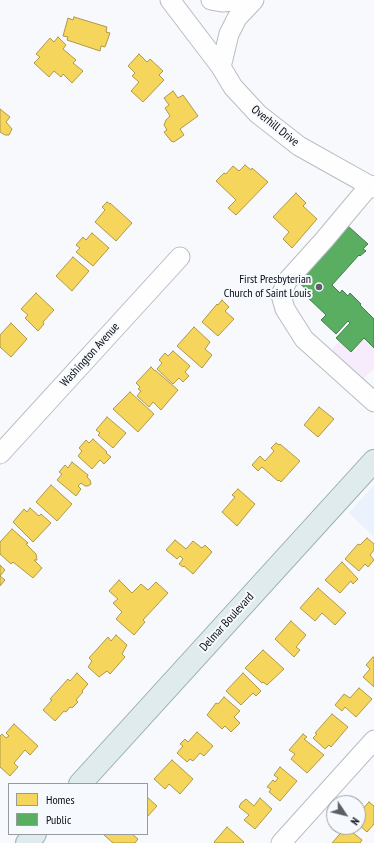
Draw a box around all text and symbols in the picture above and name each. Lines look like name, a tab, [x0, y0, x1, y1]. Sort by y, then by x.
street label: Overhill Drive	[248, 102, 302, 150]
place label: First Presbyterian Church of Saint Louis	[224, 273, 311, 301]
marker: First Presbyterian Church of Saint Louis	[314, 282, 324, 292]
street label: Washington Avenue	[57, 320, 123, 390]
street label: Delmar Boulevard	[197, 590, 257, 654]
legend	[8, 783, 148, 835]
text: Homes	[46, 792, 74, 807]
north arrow	[326, 795, 366, 835]
text: Public	[46, 812, 71, 827]
text: N	[348, 815, 362, 828]

